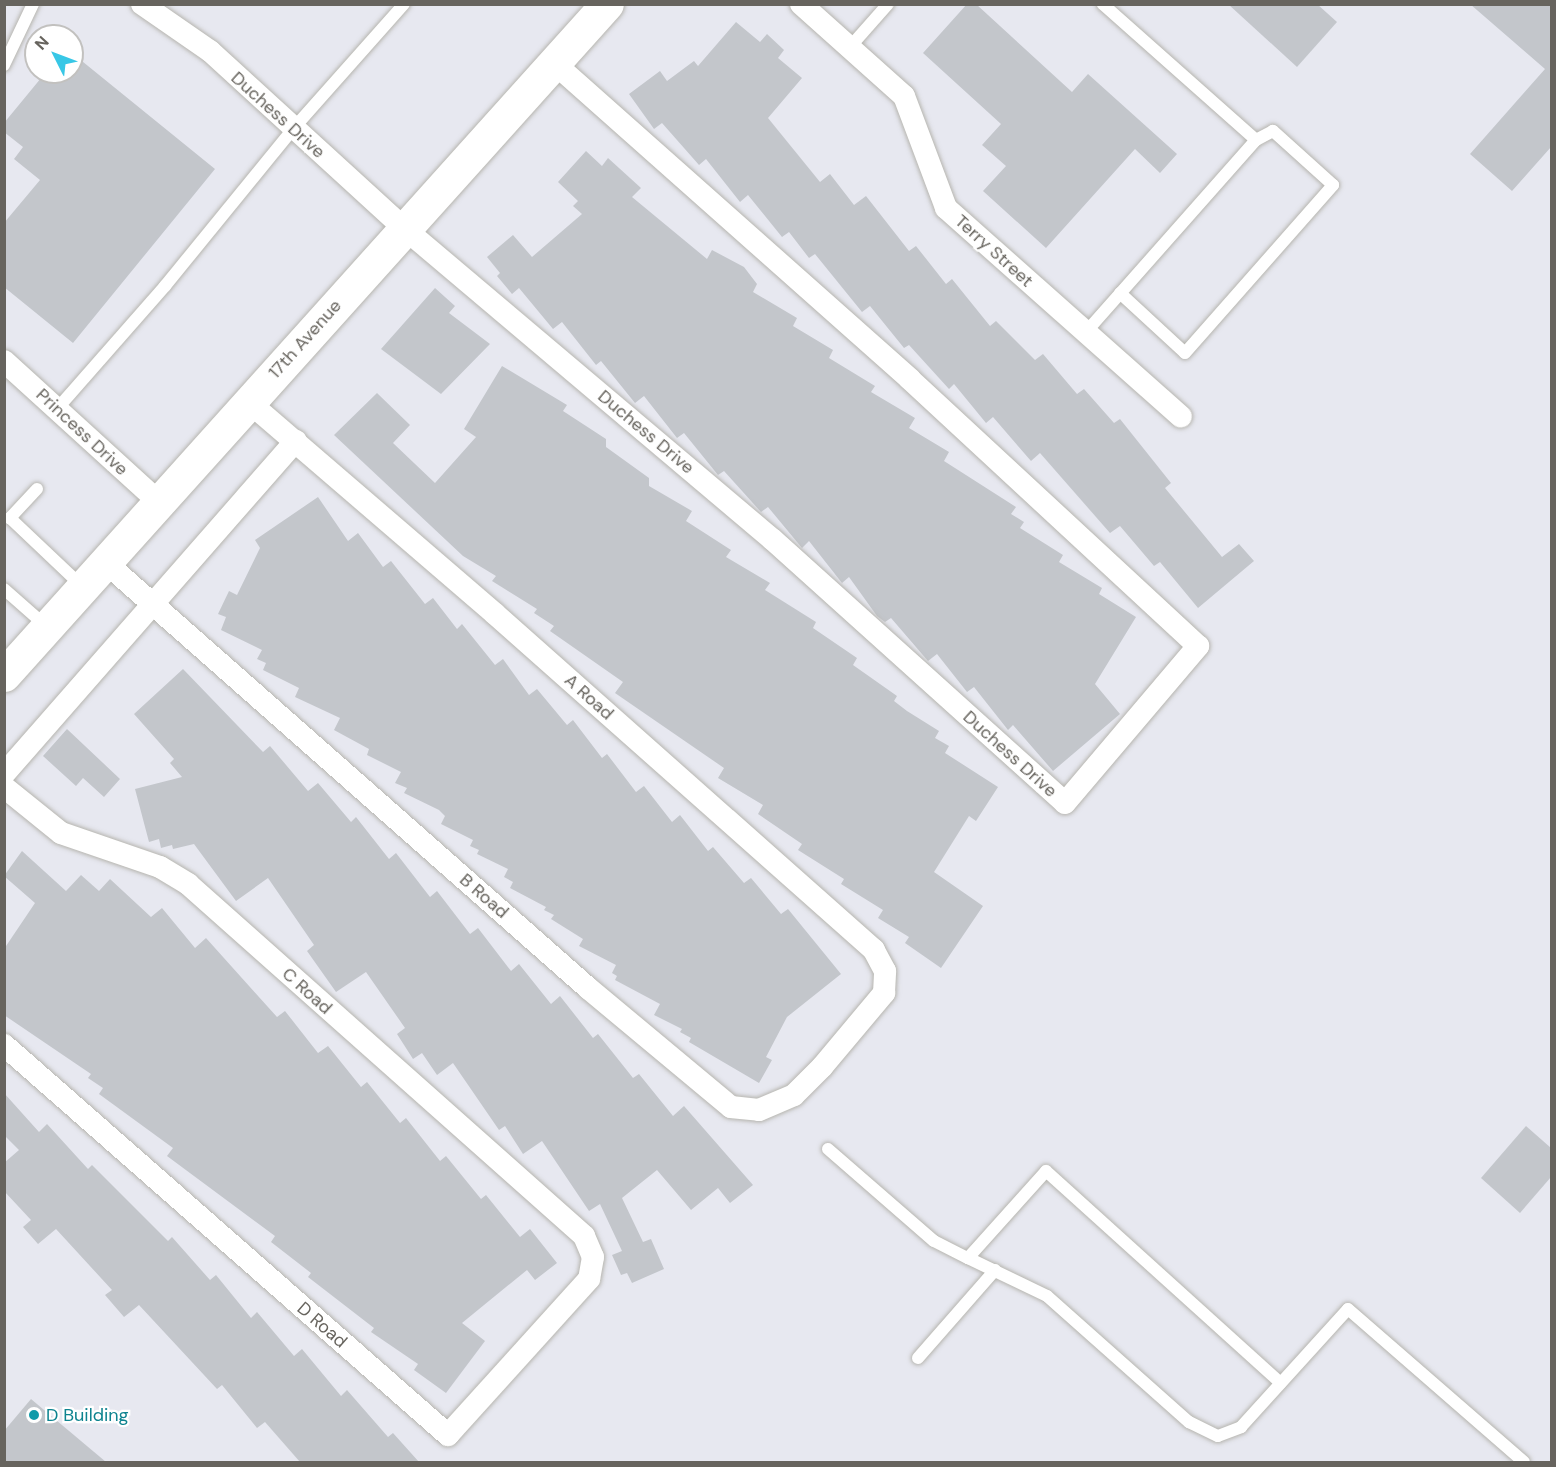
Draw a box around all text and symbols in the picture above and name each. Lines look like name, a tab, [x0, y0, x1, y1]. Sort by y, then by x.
north arrow	[24, 24, 84, 84]
text: N	[30, 32, 53, 54]
street label: Duchess Drive	[227, 67, 329, 163]
street label: Terry Street	[950, 210, 1038, 292]
street label: 17th Avenue	[264, 295, 346, 383]
street label: Princess Drive	[32, 384, 132, 480]
street label: Duchess Drive	[593, 385, 699, 479]
street label: A Road	[560, 669, 618, 725]
street label: Duchess Drive	[959, 706, 1061, 802]
street label: B Road	[455, 869, 513, 923]
street label: C Road	[278, 963, 336, 1019]
street label: D Road	[293, 1297, 351, 1353]
place label: D Building	[46, 1404, 129, 1426]
marker: D Building	[27, 1408, 41, 1422]

